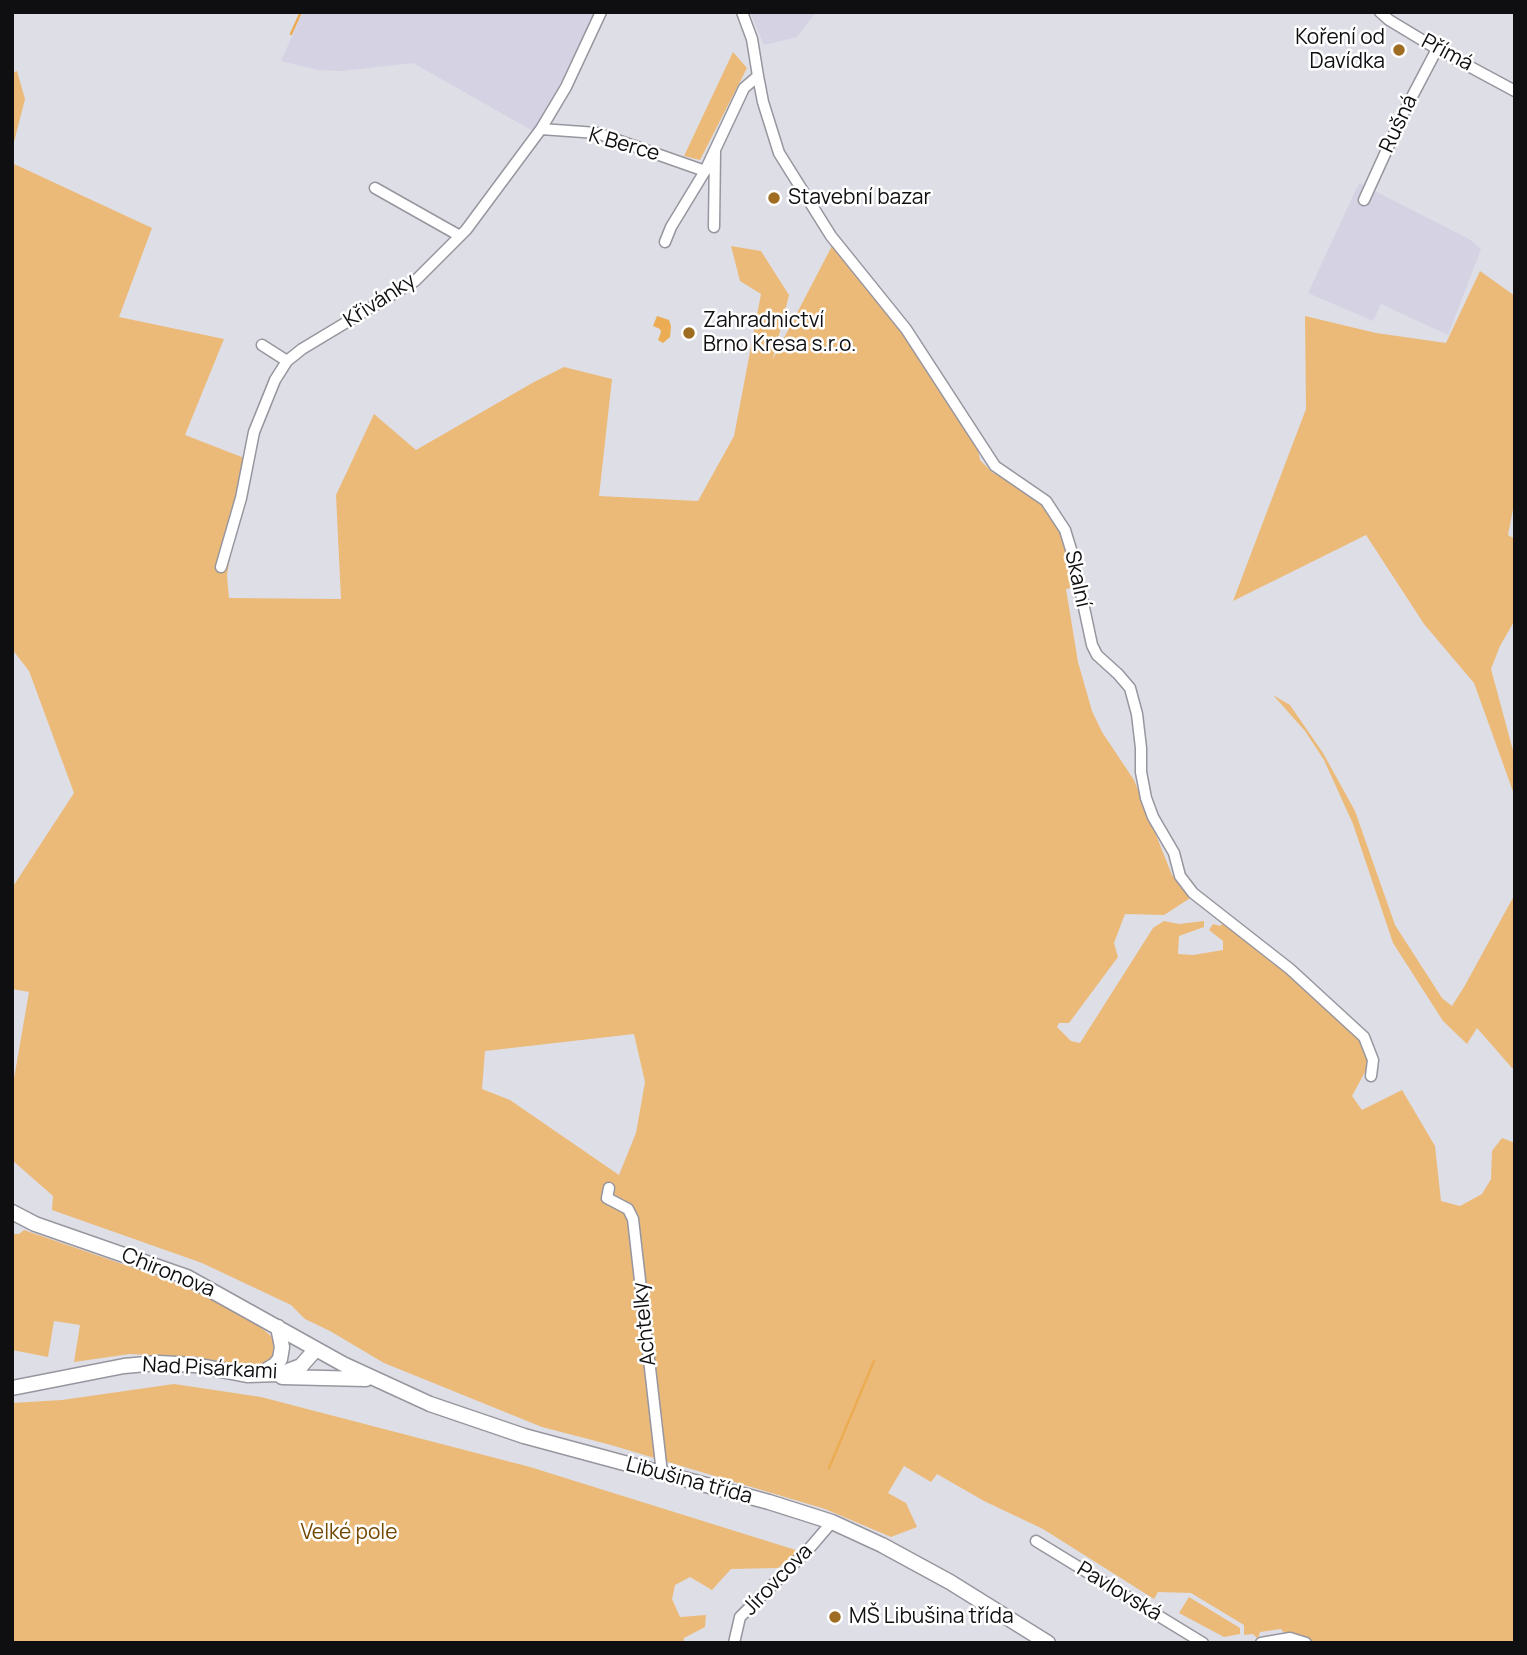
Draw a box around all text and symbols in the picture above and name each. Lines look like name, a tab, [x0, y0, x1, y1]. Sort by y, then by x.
place label: Koření od Davídka	[1295, 25, 1385, 75]
street label: Přímá	[1417, 29, 1477, 77]
marker: Koření od Davídka	[1391, 42, 1407, 58]
street label: Rušná	[1375, 91, 1423, 157]
street label: K Berce	[586, 123, 662, 167]
place label: Stavební bazar	[788, 185, 931, 211]
marker: Stavební bazar	[766, 190, 782, 206]
street label: Křivánky	[339, 268, 421, 334]
place label: Zahradnictví Brno Kresa s.r.o.	[703, 308, 856, 358]
marker: Zahradnictví Brno Kresa s.r.o.	[681, 325, 697, 341]
street label: Skalní	[1059, 548, 1095, 610]
street label: Chironova	[118, 1243, 218, 1303]
street label: Achtelky	[628, 1281, 662, 1367]
street label: Nad Pisárkami	[142, 1353, 278, 1385]
street label: Libušina třída	[623, 1452, 755, 1510]
park label: Velké pole	[300, 1520, 398, 1546]
street label: Jírovcova	[738, 1539, 818, 1621]
street label: Pavlovská	[1072, 1557, 1166, 1627]
place label: MŠ Libušina třída	[849, 1604, 1014, 1630]
marker: MŠ Libušina třída	[827, 1609, 843, 1625]

